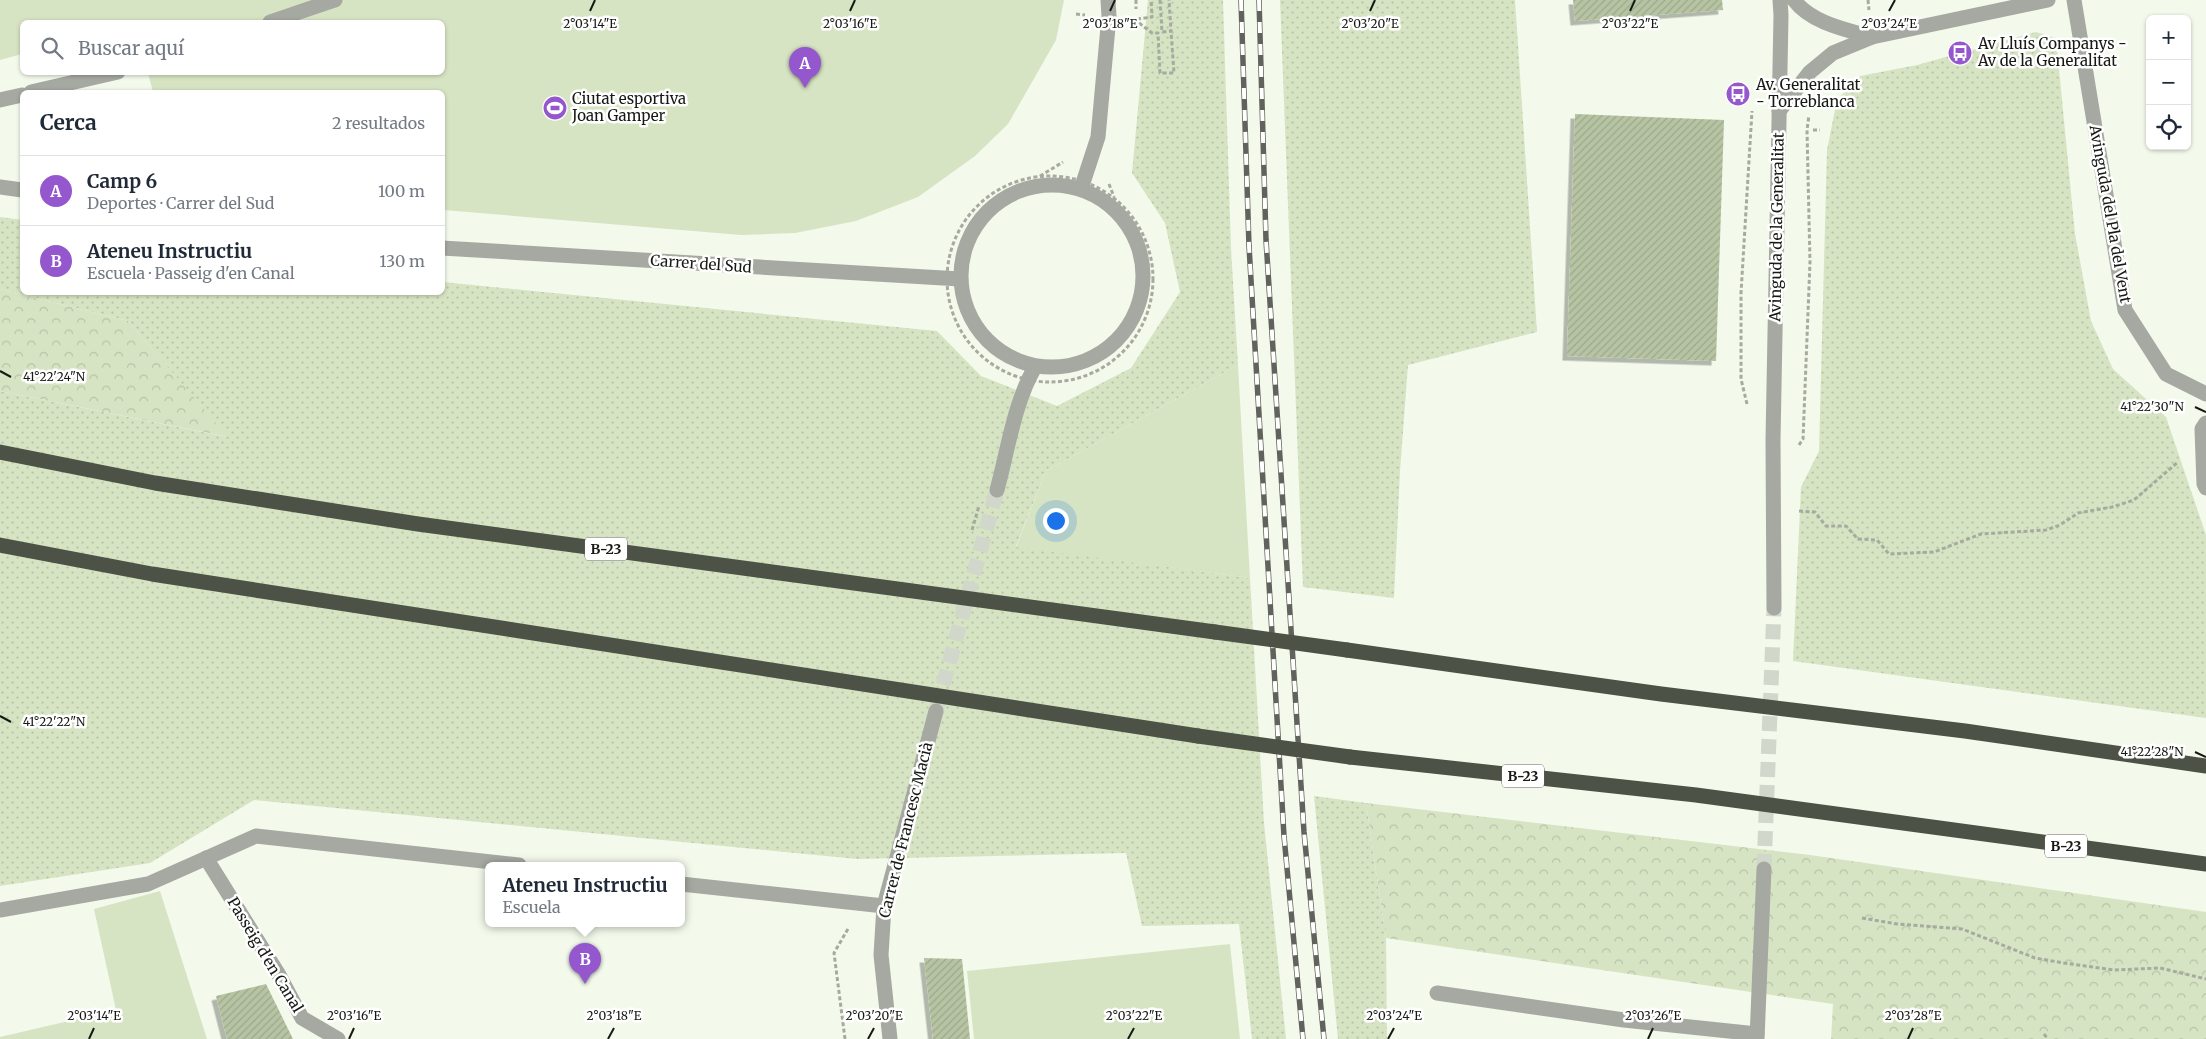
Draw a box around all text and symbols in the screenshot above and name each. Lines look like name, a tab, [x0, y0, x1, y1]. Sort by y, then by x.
map controls	[2146, 15, 2191, 150]
button: +	[2146, 15, 2191, 60]
text: 2°03'14"E	[563, 16, 617, 31]
text: 2°03'16"E	[823, 16, 877, 31]
text: 2°03'18"E	[1083, 16, 1138, 31]
text: 2°03'20"E	[1341, 16, 1399, 31]
text: 2°03'22"E	[1602, 16, 1659, 31]
text: 2°03'24"E	[1861, 16, 1917, 31]
search box	[20, 20, 445, 75]
icon: search	[38, 34, 66, 62]
place label: Av Lluís Companys - Av de la Generalitat	[1977, 34, 2127, 70]
text: Buscar aquí	[78, 36, 184, 60]
bus stop icon: Av Lluís Companys - Av de la Generalitat	[1947, 40, 1973, 66]
pin: A	[789, 47, 821, 88]
button: −	[2146, 60, 2191, 105]
place label: Av. Generalitat - Torreblanca	[1755, 75, 1861, 111]
bus stop icon: Av. Generalitat - Torreblanca	[1725, 81, 1751, 107]
place label: Ciutat esportiva Joan Gamper	[571, 89, 686, 125]
sports icon: Ciutat esportiva Joan Gamper	[542, 95, 568, 121]
button: locate	[2146, 105, 2191, 150]
text: Cerca	[40, 109, 97, 136]
text: 2 resultados	[332, 113, 425, 133]
street label: Avinguda del Pla del Vent	[2085, 122, 2136, 305]
street label: Avinguda de la Generalitat	[1765, 132, 1788, 323]
text: Camp 6	[87, 169, 157, 193]
text: A	[50, 181, 62, 201]
text: 100 m	[378, 181, 425, 201]
text: Deportes · Carrer del Sud	[87, 193, 274, 213]
text: Ateneu Instructiu	[87, 239, 252, 263]
street label: Carrer del Sud	[650, 250, 752, 277]
text: B	[50, 251, 62, 271]
text: 130 m	[379, 251, 425, 271]
text: Escuela · Passeig d'en Canal	[87, 263, 295, 283]
text: 41°22'24"N	[23, 369, 86, 384]
text: 41°22'30"N	[2120, 399, 2184, 414]
your location	[1043, 508, 1069, 534]
road number: B-23	[585, 538, 627, 560]
text: 41°22'22"N	[23, 714, 86, 729]
street label: Carrer de Francesc Macià	[874, 740, 937, 920]
text: 41°22'28"N	[2121, 744, 2184, 759]
road number: B-23	[1502, 764, 1544, 788]
road number: B-23	[2045, 834, 2087, 858]
popup	[485, 862, 685, 927]
text: Ateneu Instructiu	[502, 873, 668, 897]
street label: Passeig d'en Canal	[223, 894, 308, 1016]
text: Escuela	[502, 897, 561, 917]
pin: B	[569, 943, 601, 984]
text: 2°03'14"E	[67, 1008, 121, 1023]
text: 2°03'16"E	[327, 1008, 381, 1023]
text: 2°03'18"E	[587, 1008, 642, 1023]
text: 2°03'20"E	[845, 1008, 903, 1023]
text: 2°03'22"E	[1106, 1008, 1163, 1023]
text: 2°03'24"E	[1366, 1008, 1422, 1023]
text: 2°03'26"E	[1625, 1008, 1681, 1023]
text: 2°03'28"E	[1885, 1008, 1942, 1023]

